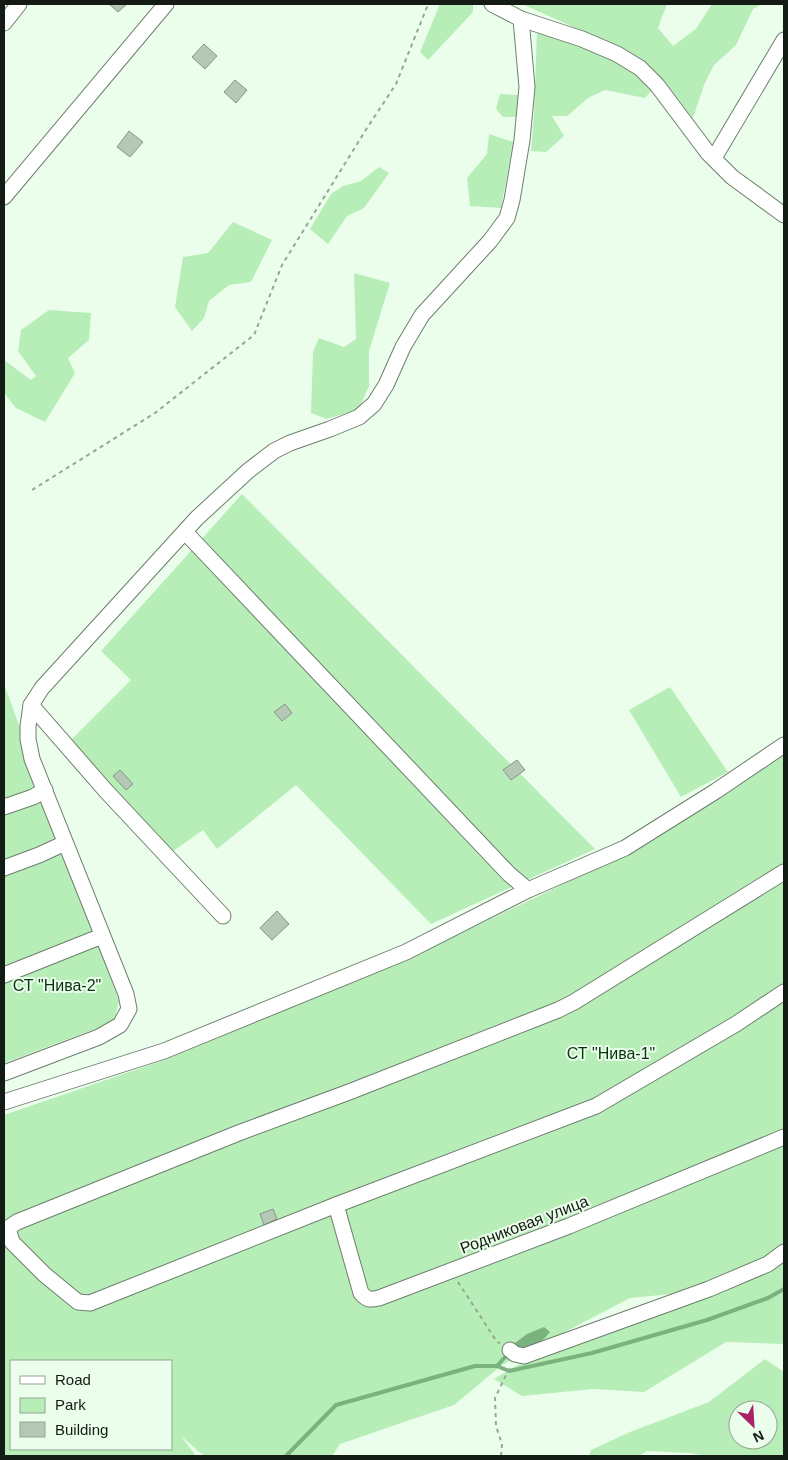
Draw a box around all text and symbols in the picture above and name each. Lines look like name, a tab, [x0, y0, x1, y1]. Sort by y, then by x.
park label: СТ "Нива-2"	[13, 977, 101, 994]
park label: СТ "Нива-1"	[567, 1045, 655, 1062]
street label: Родниковая улица	[458, 1192, 591, 1257]
legend	[10, 1360, 172, 1450]
text: Road	[55, 1371, 91, 1388]
text: Park	[55, 1396, 86, 1413]
north arrow	[728, 1400, 778, 1450]
text: Building	[55, 1421, 108, 1438]
text: N	[751, 1427, 766, 1446]

